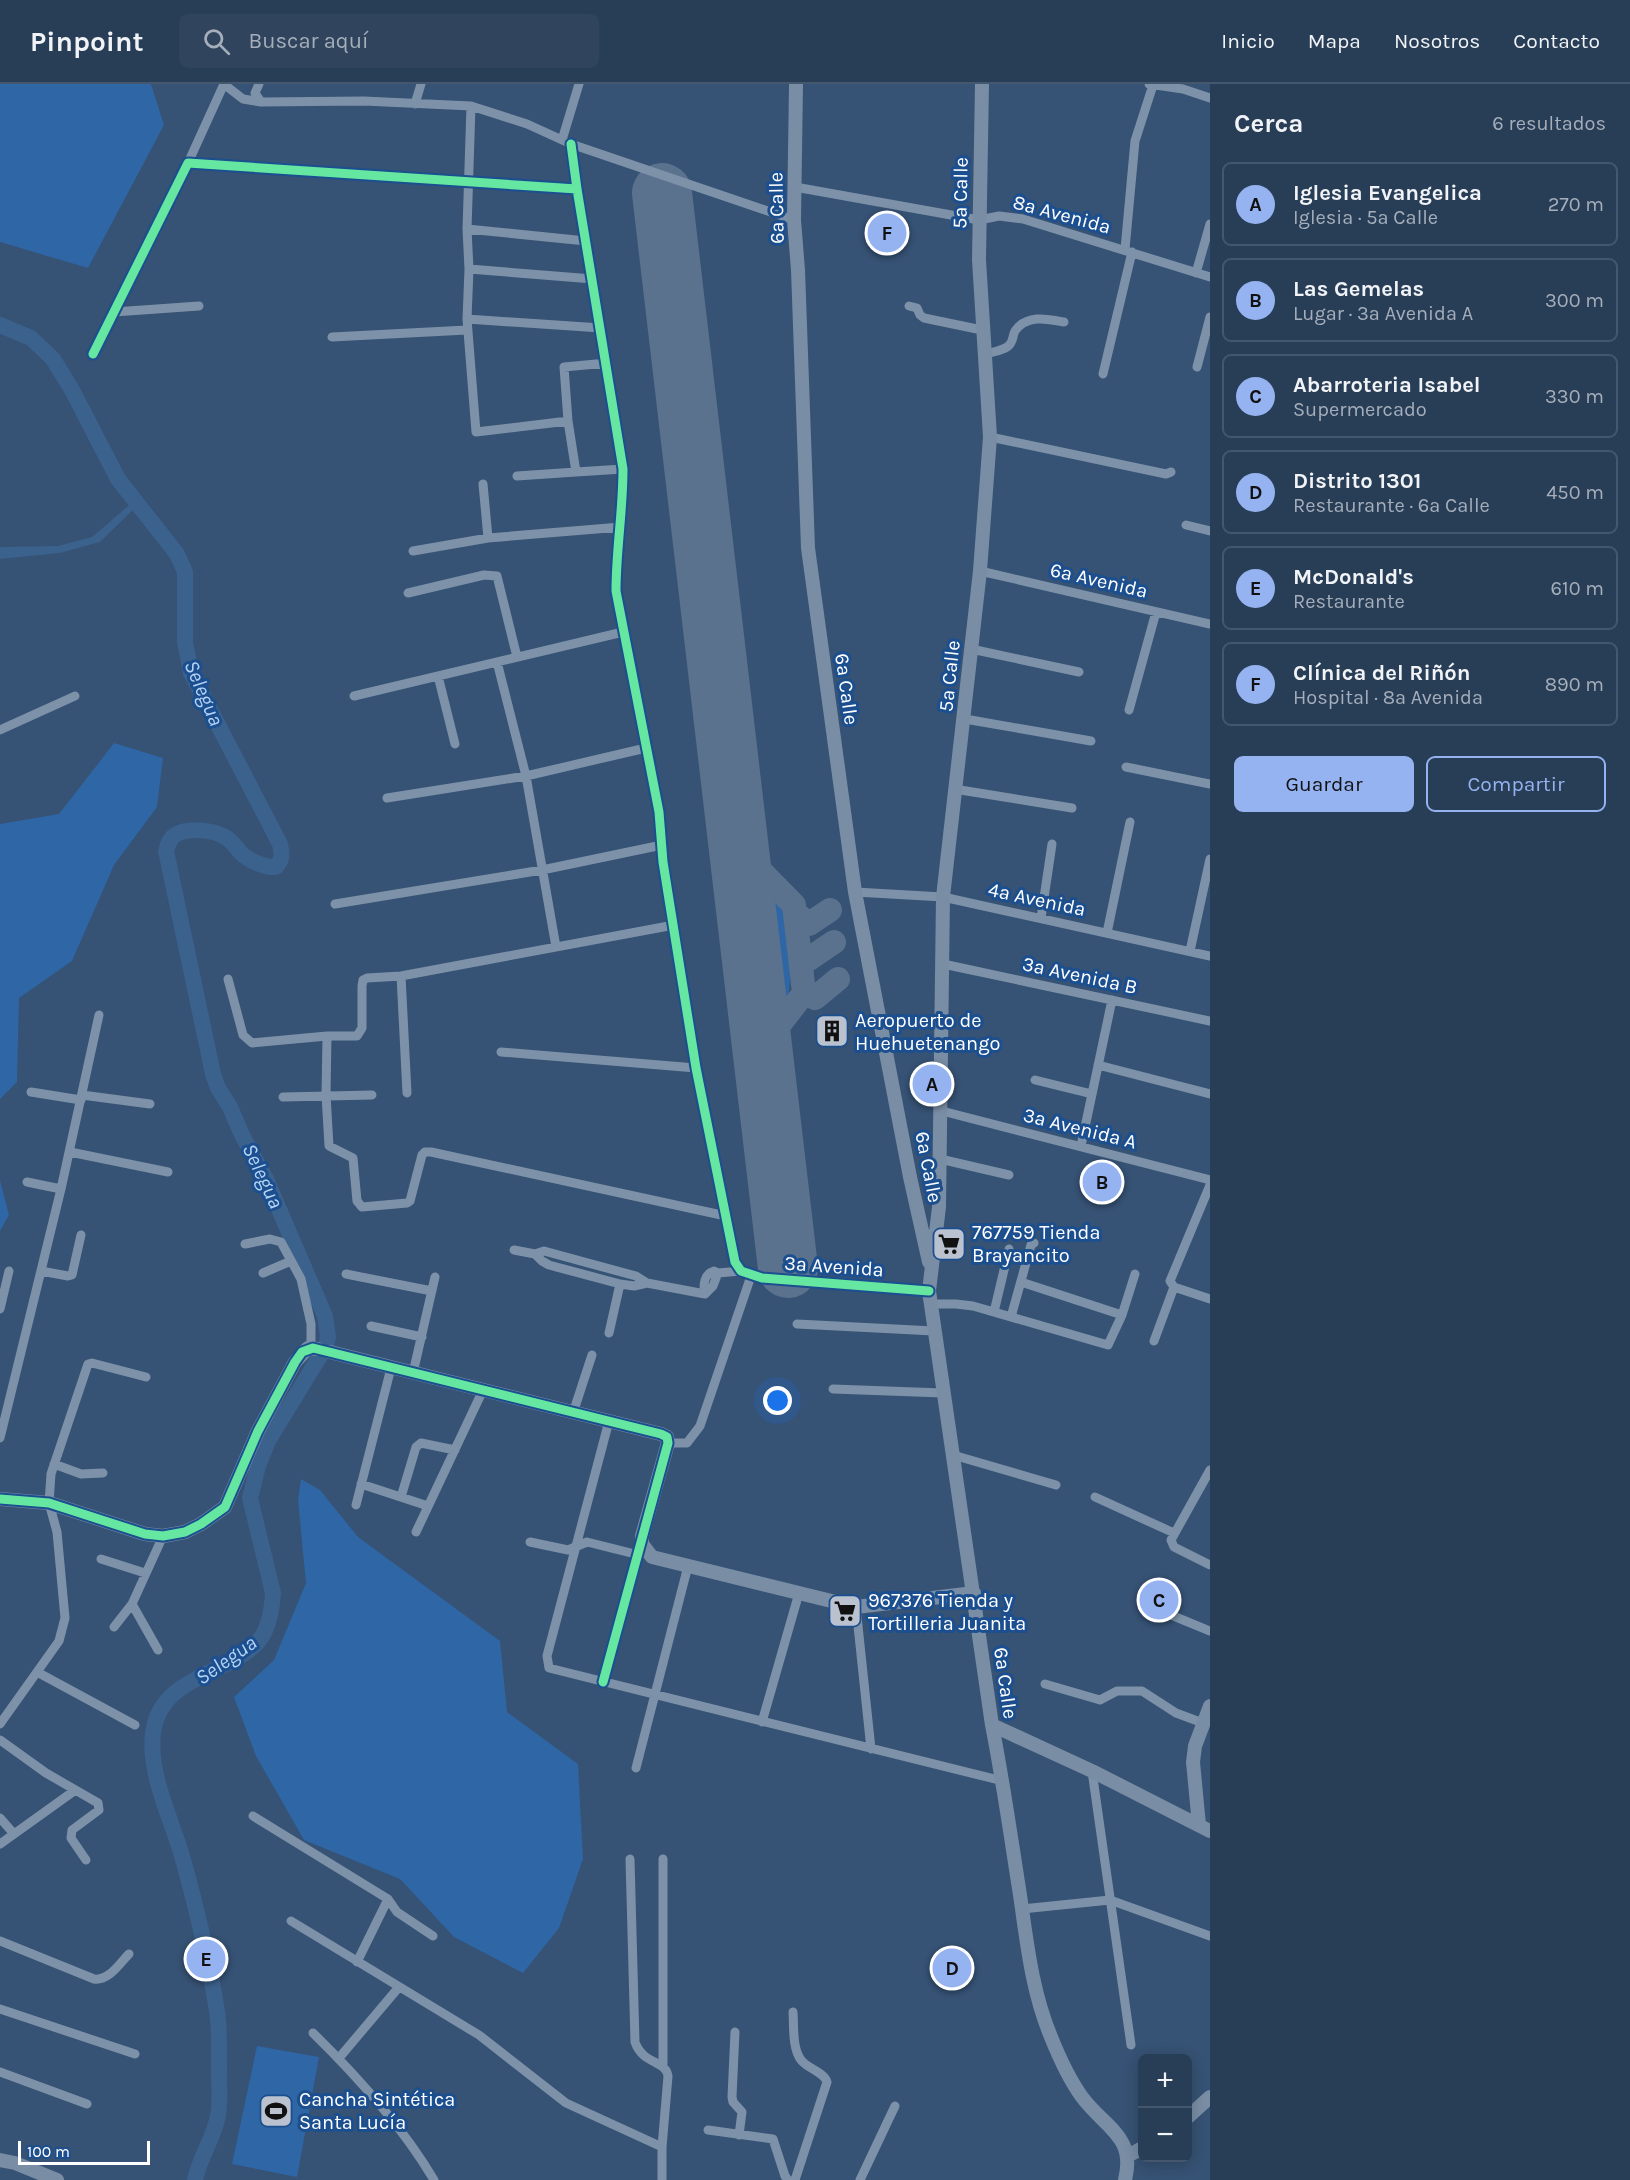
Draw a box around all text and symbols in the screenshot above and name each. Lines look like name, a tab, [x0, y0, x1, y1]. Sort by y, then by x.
search box	[179, 14, 599, 68]
text: Pinpoint	[30, 25, 143, 58]
icon: search	[200, 25, 233, 58]
text: Buscar aquí	[248, 28, 369, 54]
text: Inicio	[1221, 29, 1275, 53]
text: Mapa	[1308, 29, 1361, 53]
text: Nosotros	[1394, 29, 1480, 53]
text: Contacto	[1513, 29, 1600, 53]
text: Cerca	[1234, 108, 1303, 139]
text: 6 resultados	[1492, 112, 1606, 135]
street label: 5a Calle	[948, 157, 973, 229]
street label: 6a Calle	[764, 172, 789, 244]
text: Iglesia Evangelica	[1293, 180, 1482, 206]
street label: 8a Avenida	[1010, 190, 1113, 239]
text: A	[1249, 193, 1262, 216]
text: 270 m	[1548, 193, 1604, 216]
text: Iglesia · 5a Calle	[1293, 206, 1438, 229]
pin: F	[868, 210, 906, 256]
text: Las Gemelas	[1293, 276, 1424, 302]
text: B	[1249, 289, 1262, 312]
text: 300 m	[1545, 289, 1604, 312]
text: Lugar · 3a Avenida A	[1293, 302, 1473, 325]
text: Abarroteria Isabel	[1293, 372, 1481, 398]
text: C	[1249, 385, 1262, 408]
text: 330 m	[1545, 385, 1604, 408]
text: Supermercado	[1293, 398, 1427, 421]
text: Distrito 1301	[1293, 468, 1421, 494]
text: D	[1249, 481, 1262, 504]
text: 450 m	[1546, 481, 1604, 504]
text: Restaurante · 6a Calle	[1293, 494, 1490, 517]
street label: 6a Avenida	[1048, 558, 1150, 603]
text: McDonald's	[1293, 564, 1414, 590]
text: E	[1250, 577, 1261, 600]
text: 610 m	[1551, 577, 1604, 600]
text: Restaurante	[1293, 590, 1405, 613]
street label: 5a Calle	[934, 639, 965, 713]
street label: 6a Calle	[830, 652, 863, 726]
water label: Selegua	[180, 657, 228, 729]
text: Clínica del Riñón	[1293, 660, 1471, 686]
text: F	[1250, 673, 1261, 696]
text: 890 m	[1545, 673, 1604, 696]
text: Hospital · 8a Avenida	[1293, 686, 1483, 709]
button: Guardar	[1234, 756, 1414, 812]
button: Compartir	[1426, 756, 1606, 812]
street label: 4a Avenida	[986, 878, 1088, 921]
street label: 3a Avenida B	[1020, 952, 1140, 999]
place label: Aeropuerto de Huehuetenango	[855, 1009, 1000, 1055]
building icon: Aeropuerto de Huehuetenango	[814, 1013, 850, 1049]
pin: A	[912, 1062, 952, 1106]
street label: 3a Avenida A	[1021, 1103, 1139, 1154]
street label: 6a Calle	[910, 1130, 947, 1205]
water label: Selegua	[238, 1140, 288, 1212]
pin: B	[1082, 1160, 1122, 1204]
place label: 767759 Tienda Brayancito	[972, 1221, 1100, 1267]
supermarket icon: 767759 Tienda Brayancito	[931, 1226, 967, 1262]
street label: 3a Avenida	[783, 1252, 885, 1281]
your location	[763, 1386, 792, 1415]
pin: C	[1140, 1578, 1178, 1622]
place label: 967376 Tienda y Tortilleria Juanita	[868, 1589, 1026, 1635]
supermarket icon: 967376 Tienda y Tortilleria Juanita	[827, 1593, 863, 1629]
water label: Selegua	[191, 1630, 261, 1690]
street label: 6a Calle	[989, 1646, 1022, 1720]
pin: E	[186, 1936, 226, 1982]
pin: D	[932, 1946, 972, 1990]
map controls	[1138, 2054, 1192, 2162]
button: +	[1138, 2054, 1192, 2108]
place label: Cancha Sintética Santa Lucía	[299, 2088, 455, 2134]
sports icon: Cancha Sintética Santa Lucía	[258, 2093, 294, 2129]
button: −	[1138, 2108, 1192, 2162]
scale bar	[18, 2138, 150, 2166]
text: 100 m	[27, 2142, 70, 2161]

